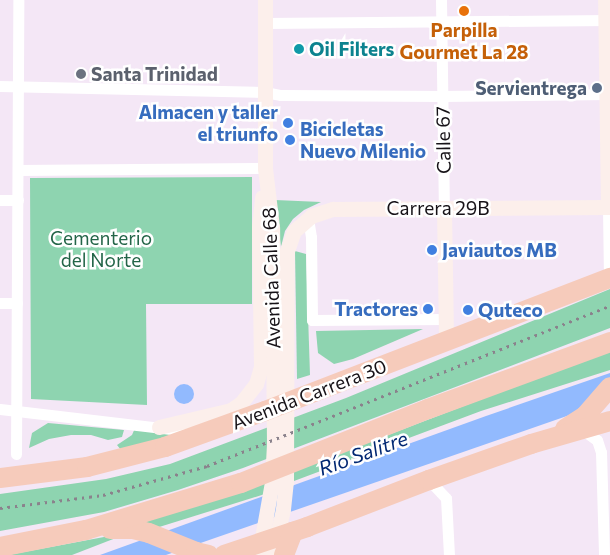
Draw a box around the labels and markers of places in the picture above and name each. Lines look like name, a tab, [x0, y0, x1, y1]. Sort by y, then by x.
marker: Parpilla Gourmet La 28	[458, 5, 470, 17]
place label: Parpilla Gourmet La 28	[399, 19, 529, 63]
place label: Oil Filters	[309, 38, 394, 60]
marker: Oil Filters	[293, 43, 305, 55]
place label: Santa Trinidad	[91, 63, 218, 85]
marker: Santa Trinidad	[75, 68, 87, 80]
place label: Servientrega	[475, 77, 587, 99]
marker: Servientrega	[591, 82, 603, 94]
place label: Almacen y taller el triunfo	[138, 101, 278, 145]
marker: Almacen y taller el triunfo	[282, 117, 294, 129]
place label: Bicicletas Nuevo Milenio	[300, 118, 426, 162]
marker: Bicicletas Nuevo Milenio	[284, 134, 296, 146]
place label: Javiautos MB	[442, 239, 557, 261]
marker: Javiautos MB	[426, 244, 438, 256]
place label: Tractores	[334, 298, 418, 320]
place label: Quteco	[478, 299, 543, 321]
marker: Tractores	[422, 303, 434, 315]
marker: Quteco	[462, 304, 474, 316]

